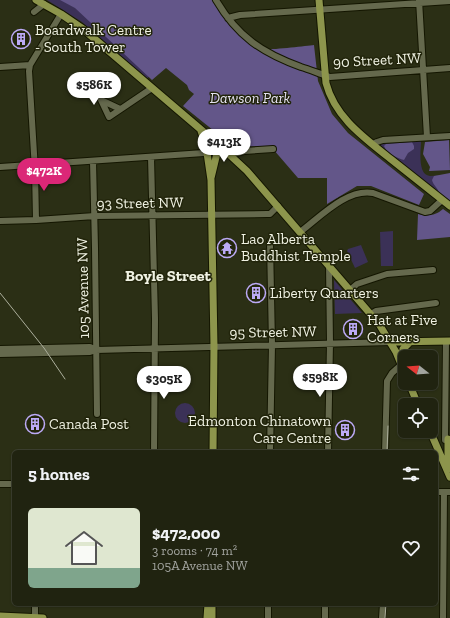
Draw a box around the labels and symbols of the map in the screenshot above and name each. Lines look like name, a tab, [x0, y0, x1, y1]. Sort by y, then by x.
place label: Boardwalk Centre - South Tower	[35, 21, 152, 56]
building icon: Boardwalk Centre - South Tower	[10, 28, 32, 50]
street label: 90 Street NW	[333, 49, 421, 71]
pin: $586K	[66, 72, 122, 106]
park label: Dawson Park	[210, 89, 291, 107]
pin: $413K	[196, 129, 252, 163]
pin: $472K	[16, 158, 72, 192]
street label: 93 Street NW	[96, 193, 184, 213]
place label: Lao Alberta Buddhist Temple	[241, 230, 350, 265]
street label: 105 Avenue NW	[73, 237, 93, 339]
temple icon: Lao Alberta Buddhist Temple	[216, 237, 238, 259]
district label: Boyle Street	[125, 266, 212, 285]
building icon: Liberty Quarters	[245, 282, 267, 304]
place label: Liberty Quarters	[270, 284, 379, 302]
place label: Hat at Five Corners	[367, 311, 437, 346]
building icon: Hat at Five Corners	[342, 318, 364, 340]
street label: 95 Street NW	[229, 322, 317, 342]
north arrow	[398, 350, 438, 390]
pin: $598K	[292, 364, 348, 398]
pin: $305K	[136, 366, 192, 400]
place label: Edmonton Chinatown Care Centre	[188, 412, 331, 447]
building icon: Canada Post	[24, 413, 46, 435]
place label: Canada Post	[49, 415, 129, 433]
building icon: Edmonton Chinatown Care Centre	[334, 419, 356, 441]

